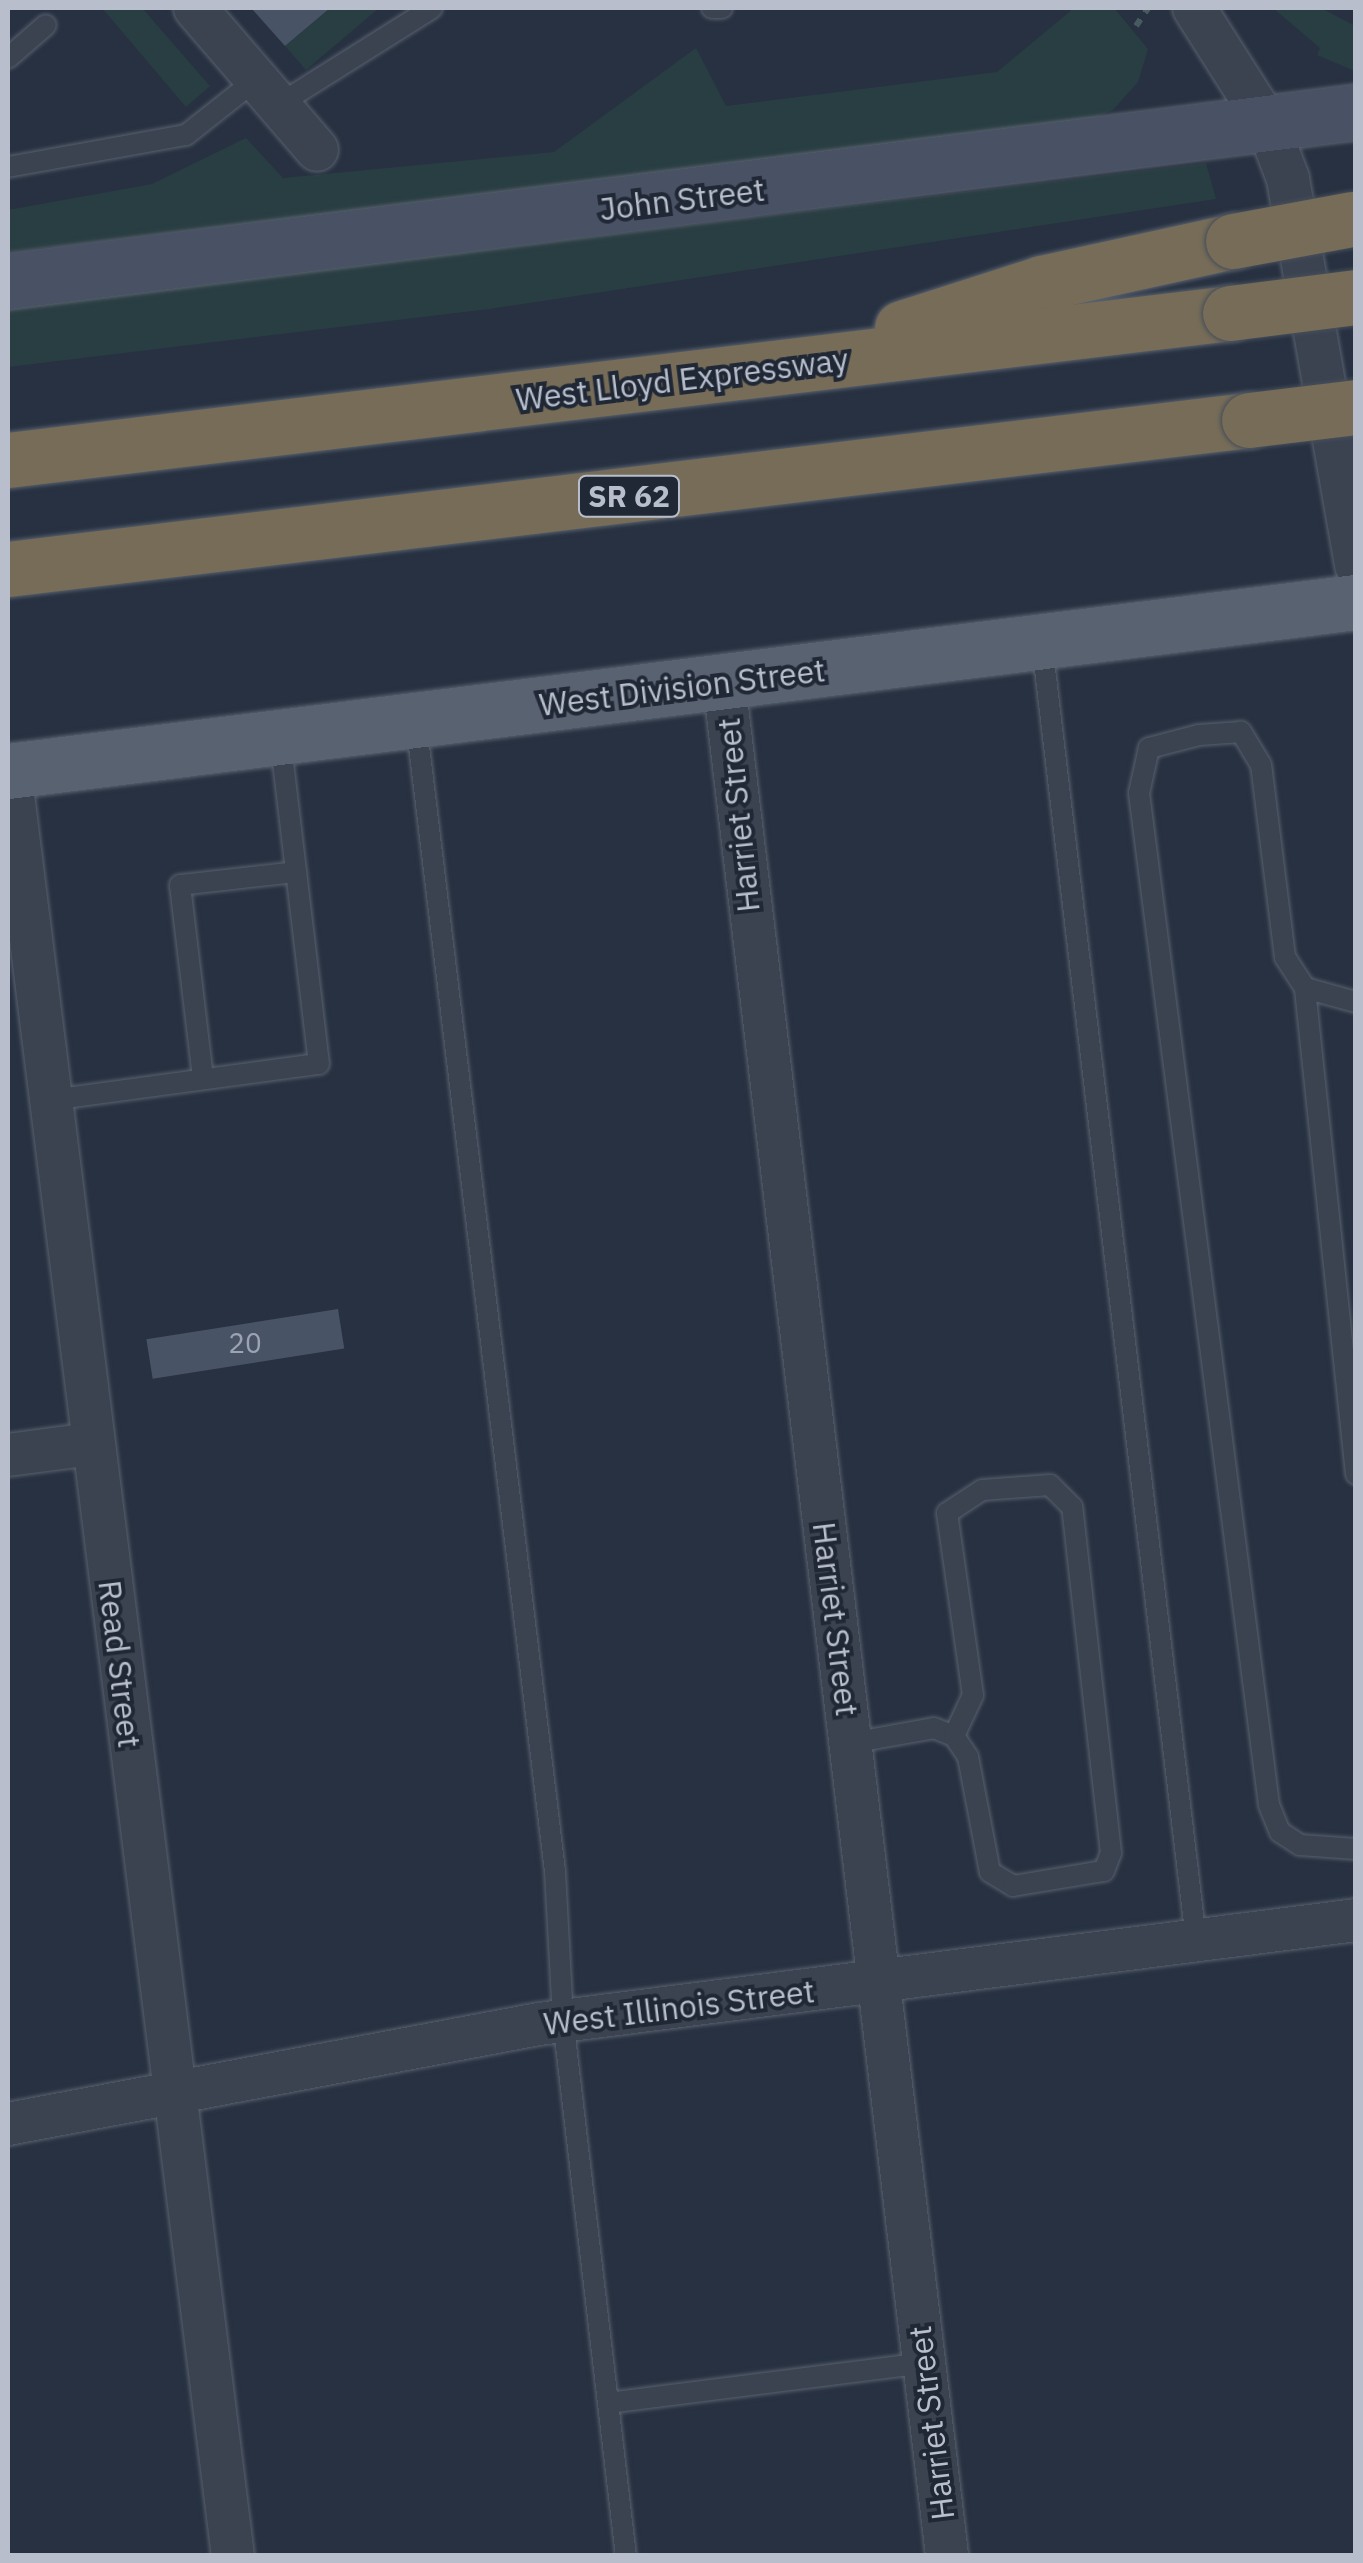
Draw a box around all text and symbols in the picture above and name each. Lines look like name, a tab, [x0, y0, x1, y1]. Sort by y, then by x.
street label: John Street	[597, 170, 767, 228]
street label: West Lloyd Expressway	[514, 340, 850, 418]
road number: SR 62	[576, 471, 682, 521]
street label: West Division Street	[537, 650, 827, 724]
street label: Harriet Street	[709, 716, 767, 914]
house number: 20	[228, 1326, 262, 1360]
street label: Harriet Street	[805, 1520, 867, 1718]
street label: Read Street	[91, 1578, 149, 1750]
street label: West Illinois Street	[541, 1971, 817, 2043]
street label: Harriet Street	[900, 2324, 962, 2522]

